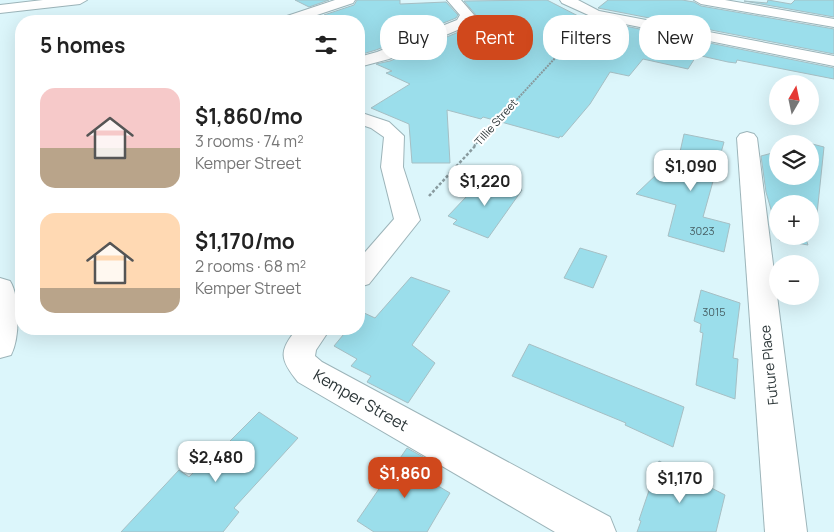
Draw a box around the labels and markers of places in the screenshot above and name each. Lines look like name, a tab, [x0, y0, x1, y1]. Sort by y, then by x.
pin: $1,090	[650, 150, 732, 192]
pin: $1,220	[444, 164, 526, 207]
pin: $2,480	[175, 440, 257, 483]
pin: $1,860	[364, 456, 446, 499]
pin: $1,170	[639, 462, 721, 504]

